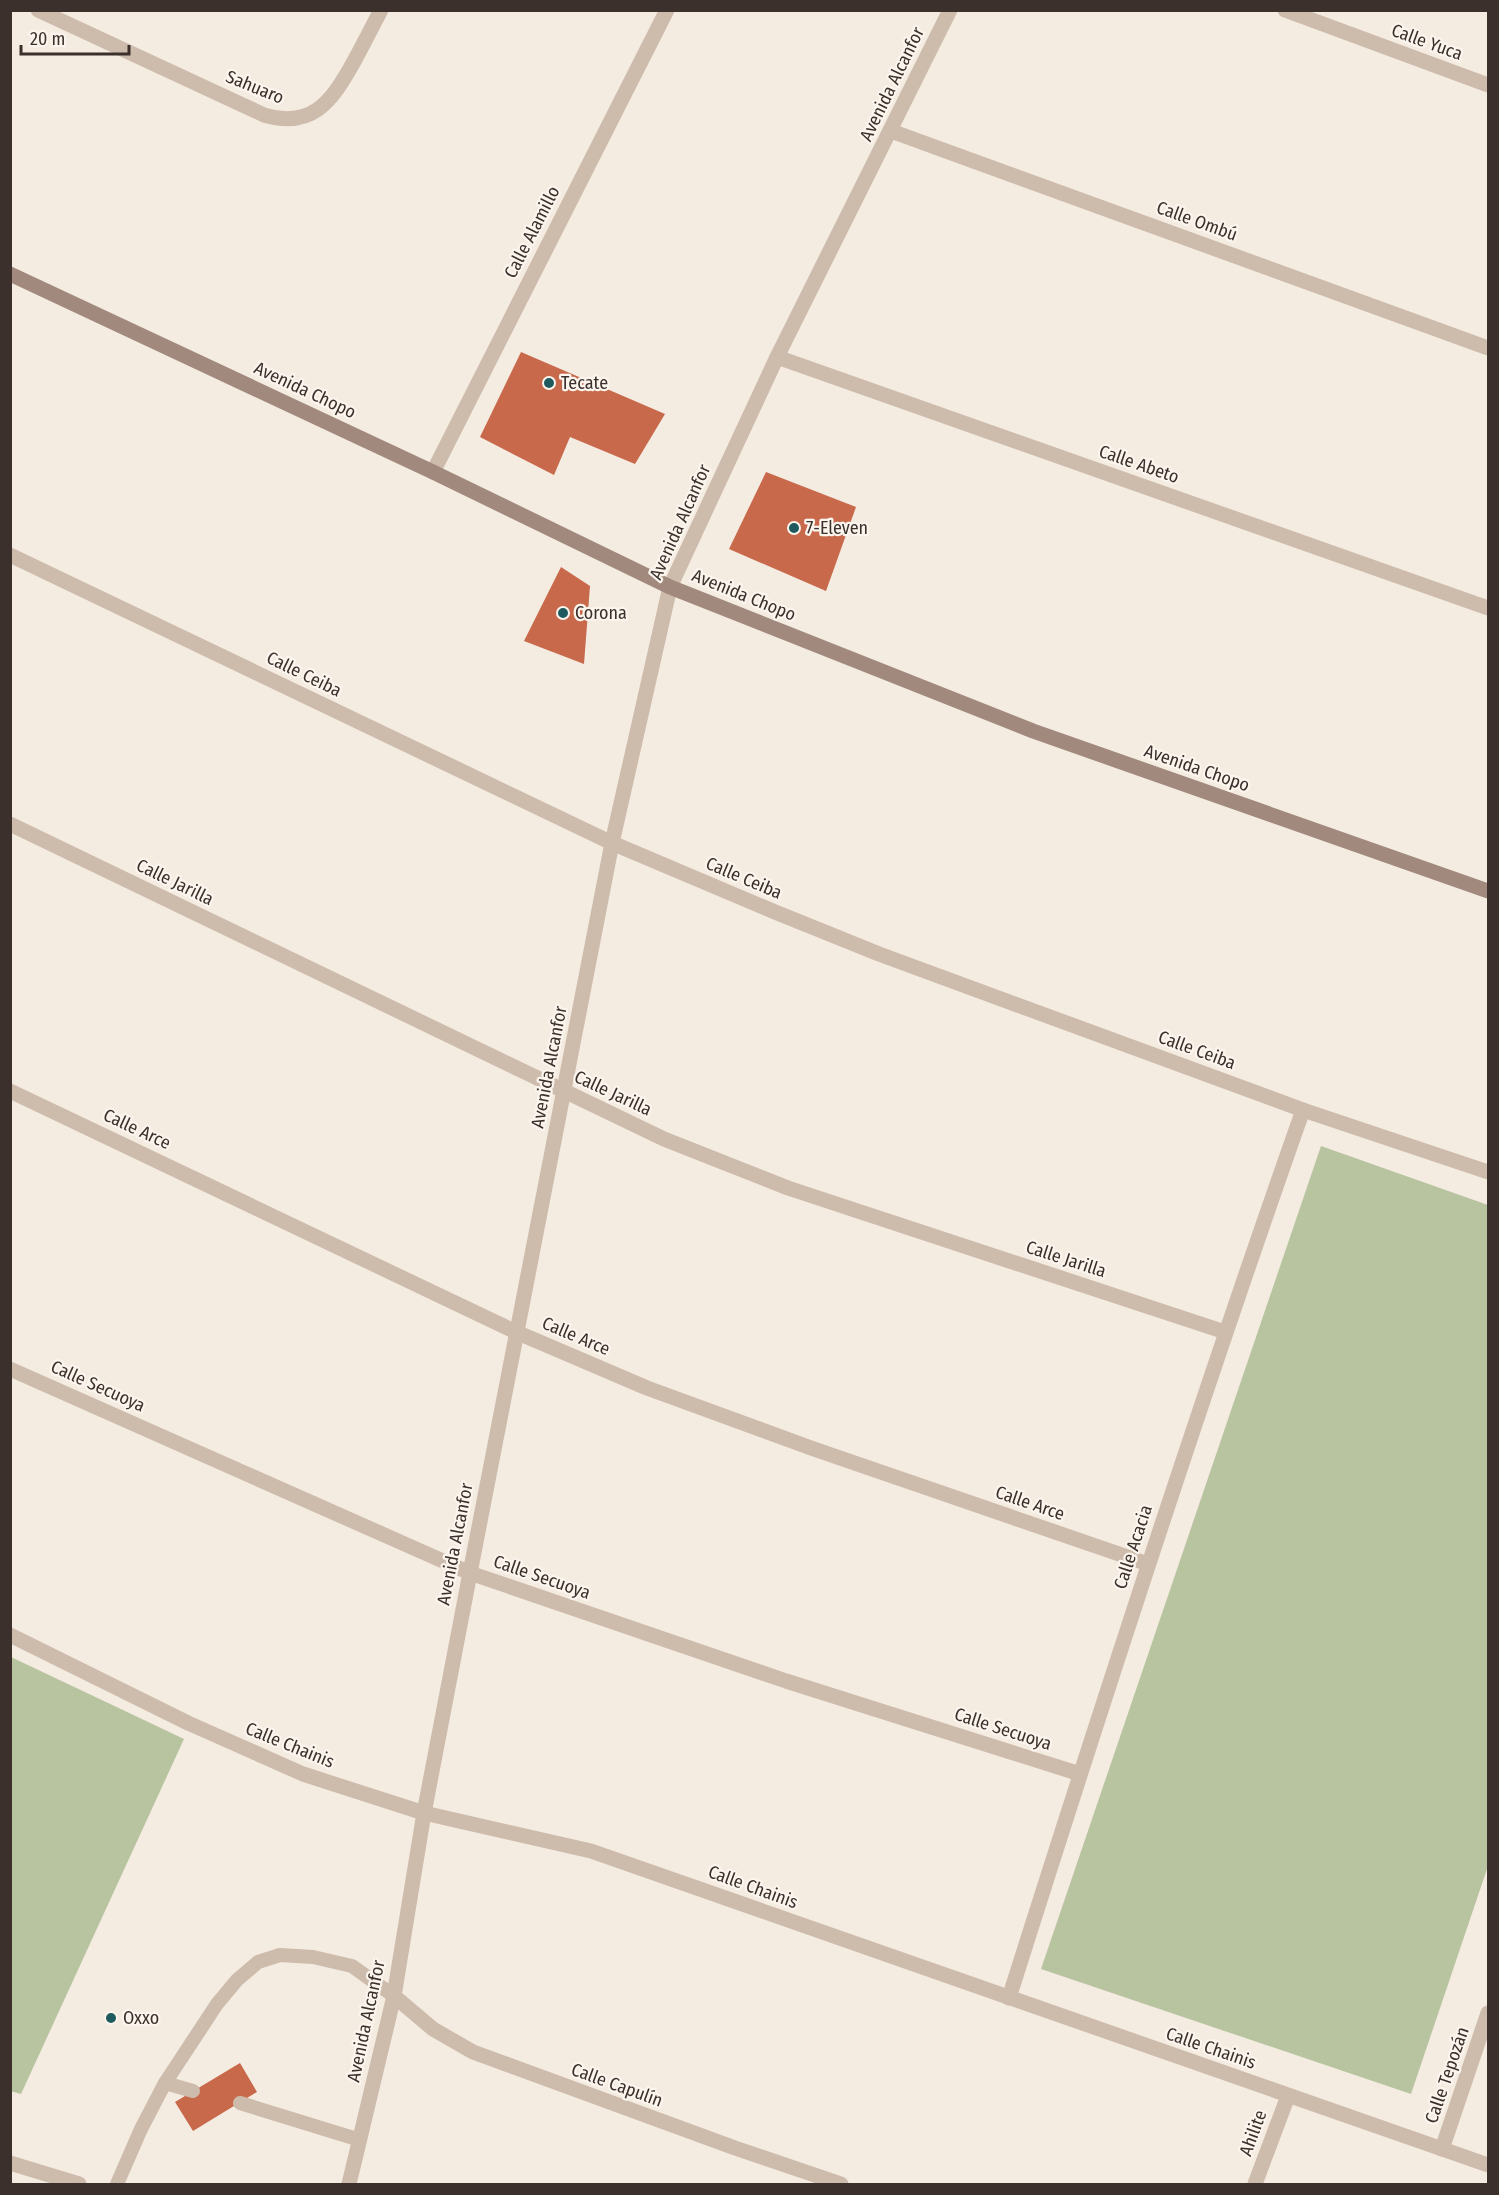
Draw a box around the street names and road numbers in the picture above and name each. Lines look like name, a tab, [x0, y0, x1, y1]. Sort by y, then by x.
street label: Calle Yuca	[1388, 19, 1466, 65]
street label: Avenida Alcanfor	[855, 23, 929, 145]
street label: Sahuaro	[223, 65, 287, 109]
street label: Calle Alamillo	[499, 182, 565, 282]
street label: Calle Ombú	[1154, 196, 1240, 246]
street label: Avenida Chopo	[251, 357, 359, 423]
street label: Calle Abeto	[1096, 440, 1182, 488]
street label: Avenida Alcanfor	[645, 460, 716, 583]
street label: Avenida Chopo	[689, 564, 799, 626]
street label: Calle Ceiba	[263, 646, 345, 702]
street label: Avenida Chopo	[1141, 740, 1253, 796]
street label: Calle Ceiba	[703, 852, 786, 904]
street label: Calle Jarilla	[133, 854, 217, 910]
street label: Avenida Alcanfor	[526, 1003, 572, 1130]
street label: Calle Ceiba	[1155, 1026, 1239, 1074]
street label: Calle Jarilla	[571, 1066, 655, 1121]
street label: Calle Arce	[100, 1104, 174, 1154]
street label: Calle Jarilla	[1023, 1236, 1109, 1282]
street label: Calle Arce	[539, 1312, 613, 1360]
street label: Calle Secuoya	[47, 1355, 149, 1417]
street label: Avenida Alcanfor	[432, 1480, 478, 1607]
street label: Calle Arce	[993, 1481, 1068, 1525]
street label: Calle Acacia	[1109, 1502, 1157, 1592]
street label: Calle Secuoya	[491, 1550, 593, 1604]
street label: Calle Secuoya	[952, 1703, 1055, 1755]
street label: Calle Chainis	[242, 1717, 338, 1773]
street label: Calle Chainis	[705, 1861, 801, 1913]
street label: Avenida Alcanfor	[342, 1957, 390, 2084]
street label: Calle Chainis	[1163, 2022, 1259, 2074]
street label: Calle Tepozán	[1420, 2024, 1474, 2126]
street label: Calle Capulín	[568, 2058, 666, 2112]
street label: Ahilite	[1235, 2107, 1271, 2159]

